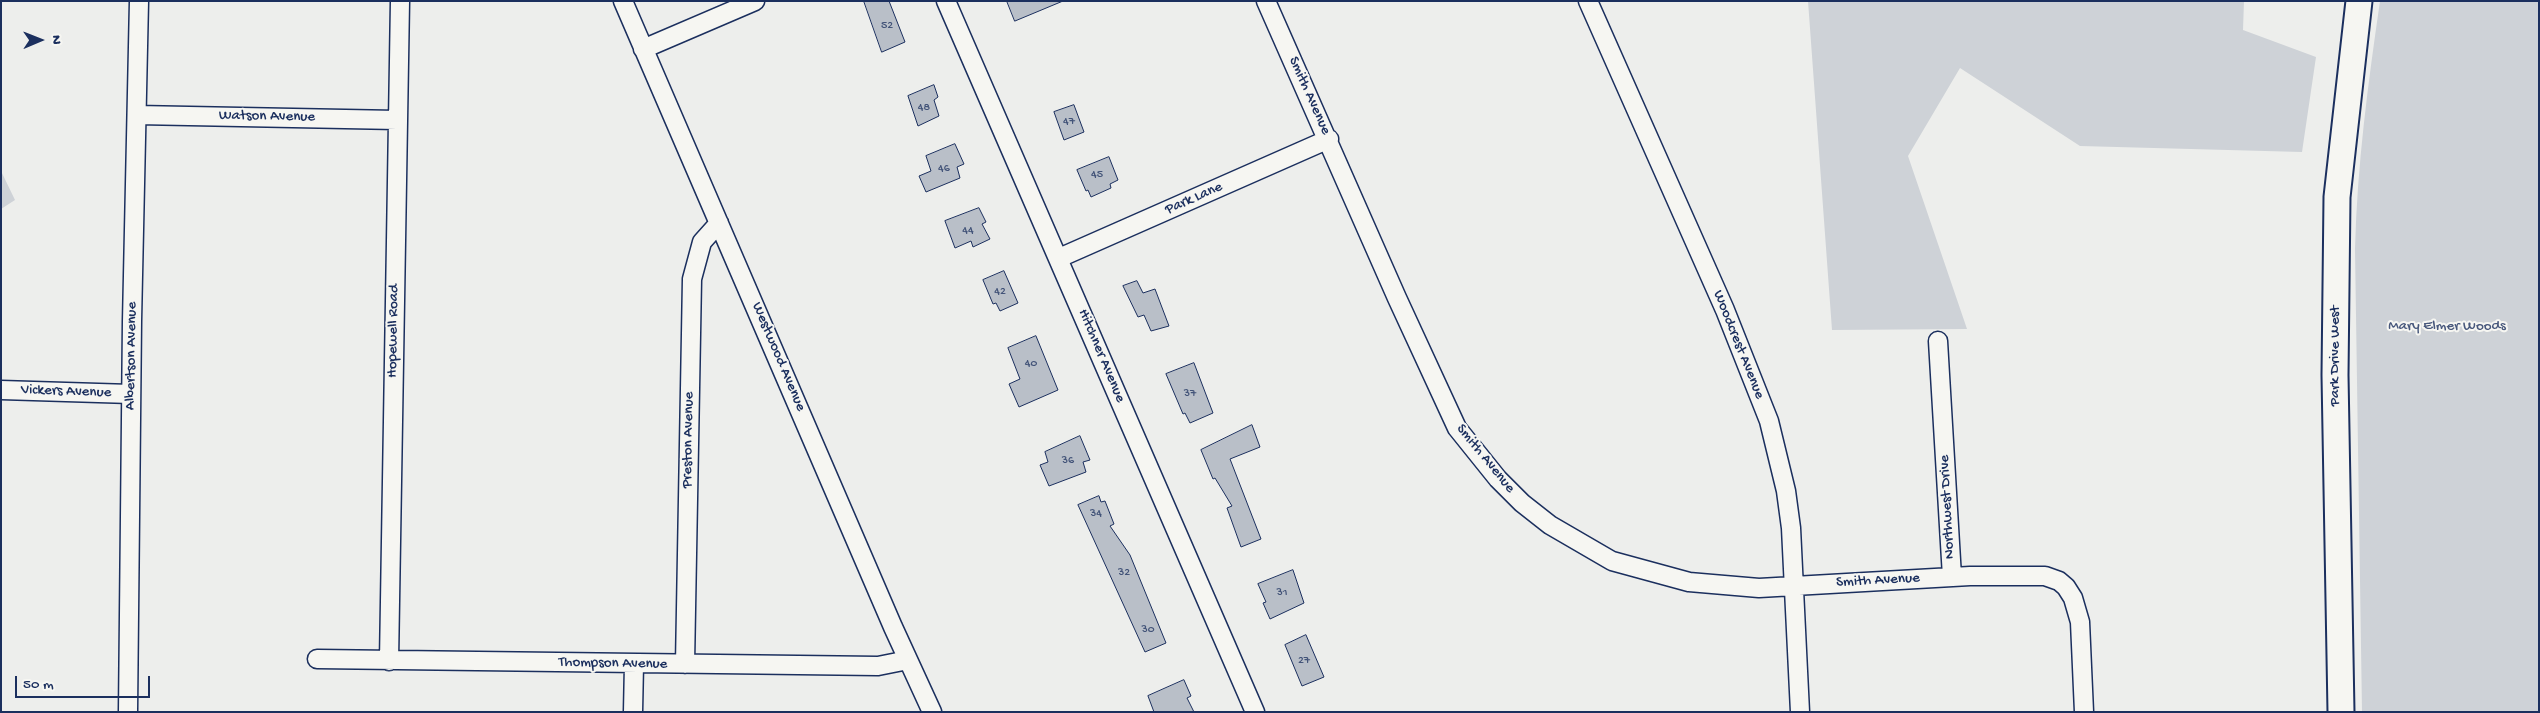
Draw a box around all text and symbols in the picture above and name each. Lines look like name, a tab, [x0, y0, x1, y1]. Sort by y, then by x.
north arrow	[15, 15, 65, 65]
house number: 52	[881, 19, 893, 33]
text: N	[47, 35, 64, 44]
street label: Smith Avenue	[1284, 54, 1334, 138]
house number: 48	[918, 101, 930, 115]
street label: Watson Avenue	[219, 107, 315, 127]
house number: 47	[1063, 115, 1075, 129]
house number: 46	[938, 162, 950, 176]
house number: 45	[1091, 168, 1103, 182]
street label: Park Lane	[1163, 178, 1225, 220]
house number: 44	[962, 224, 974, 238]
street label: Hopewell Road	[384, 284, 404, 378]
house number: 42	[994, 285, 1006, 299]
street label: Woodcrest Avenue	[1708, 288, 1768, 402]
street label: Westwood Avenue	[747, 300, 809, 414]
street label: Albertson Avenue	[122, 302, 142, 410]
street label: Hitchner Avenue	[1073, 306, 1129, 406]
street label: Park Drive West	[2327, 306, 2345, 406]
park label: Mary Elmer Woods	[2388, 318, 2506, 336]
house number: 40	[1025, 357, 1037, 371]
street label: Vickers Avenue	[20, 381, 112, 403]
house number: 37	[1184, 387, 1196, 401]
street label: Preston Avenue	[679, 392, 699, 488]
street label: Smith Avenue	[1452, 421, 1518, 497]
house number: 36	[1062, 454, 1074, 468]
street label: Northwest Drive	[1936, 454, 1960, 560]
house number: 34	[1090, 507, 1102, 521]
house number: 32	[1118, 566, 1130, 580]
street label: Smith Avenue	[1836, 570, 1920, 592]
house number: 31	[1276, 586, 1288, 600]
house number: 30	[1141, 623, 1155, 637]
street label: Thompson Avenue	[558, 654, 668, 674]
house number: 27	[1298, 654, 1310, 668]
scale bar	[18, 666, 152, 698]
text: 50 m	[23, 676, 54, 694]

